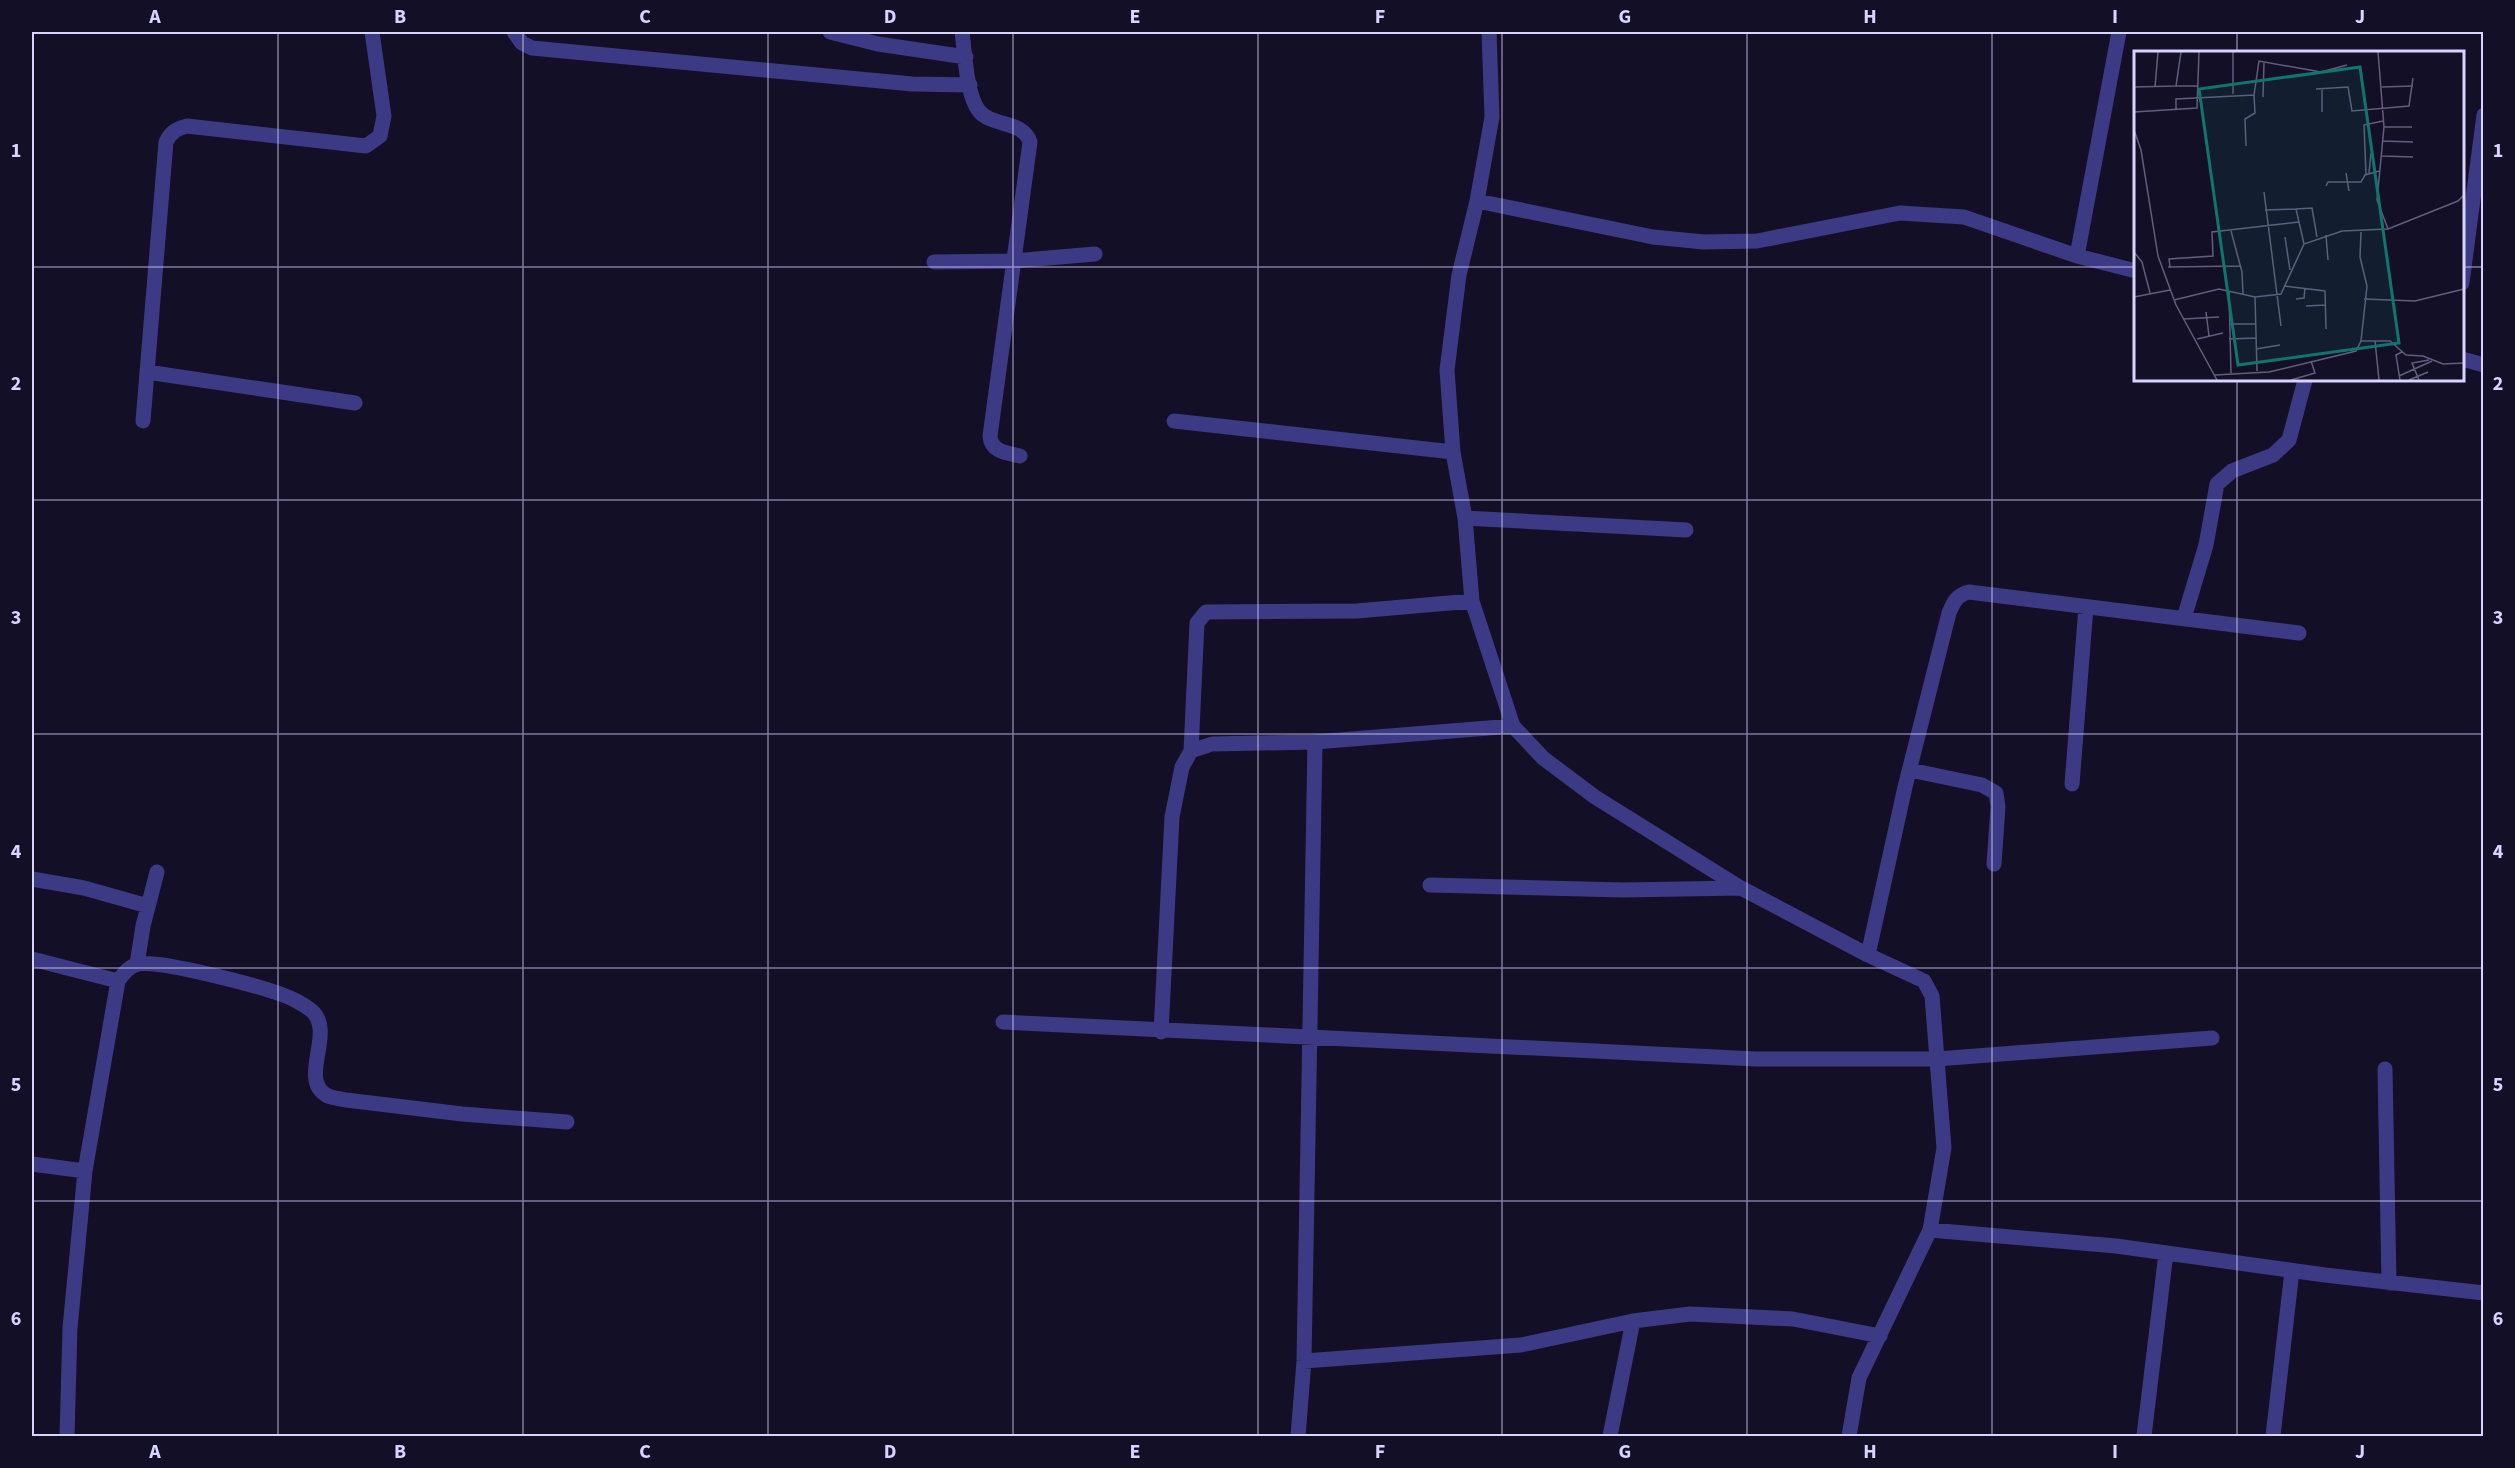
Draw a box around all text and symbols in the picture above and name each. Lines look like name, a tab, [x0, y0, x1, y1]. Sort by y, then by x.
text: A	[148, 3, 161, 31]
text: B	[394, 3, 406, 31]
text: C	[639, 3, 651, 31]
text: D	[884, 3, 896, 31]
text: E	[1130, 3, 1140, 31]
text: F	[1375, 3, 1385, 31]
text: G	[1619, 3, 1631, 31]
text: H	[1863, 3, 1877, 31]
text: I	[2112, 3, 2118, 31]
text: J	[2355, 3, 2365, 31]
inset map	[2134, 51, 2464, 381]
text: 1	[11, 137, 21, 165]
text: 1	[2493, 137, 2503, 165]
text: 2	[11, 370, 21, 398]
text: 2	[2493, 370, 2503, 398]
text: 3	[11, 604, 21, 632]
text: 3	[2493, 604, 2503, 632]
text: 4	[11, 838, 22, 866]
text: 4	[2493, 838, 2504, 866]
text: 5	[11, 1071, 21, 1099]
text: 5	[2493, 1071, 2503, 1099]
text: 6	[11, 1305, 21, 1333]
text: 6	[2493, 1305, 2503, 1333]
text: A	[148, 1438, 161, 1466]
text: B	[394, 1438, 406, 1466]
text: C	[639, 1438, 651, 1466]
text: D	[884, 1438, 896, 1466]
text: E	[1130, 1438, 1140, 1466]
text: F	[1375, 1438, 1385, 1466]
text: G	[1619, 1438, 1631, 1466]
text: H	[1863, 1438, 1877, 1466]
text: I	[2112, 1438, 2118, 1466]
text: J	[2355, 1438, 2365, 1466]

